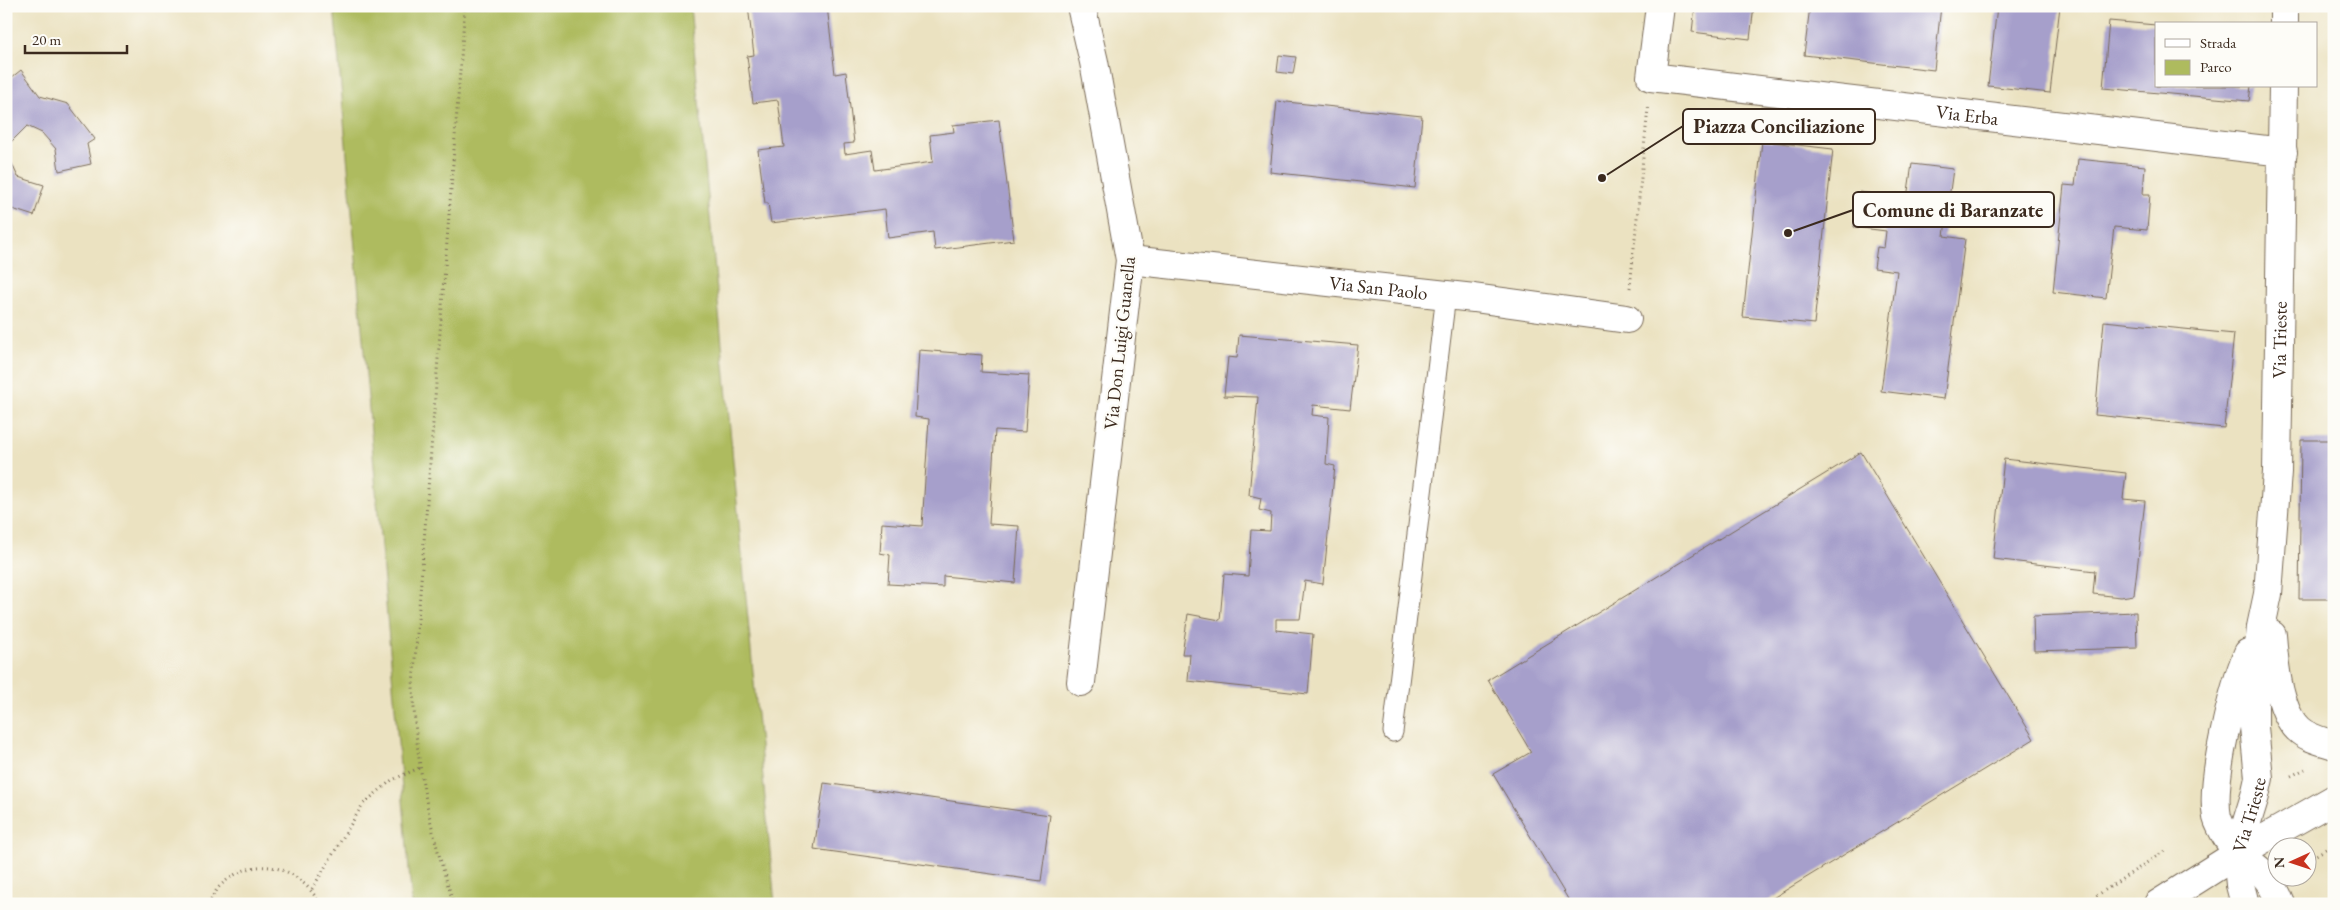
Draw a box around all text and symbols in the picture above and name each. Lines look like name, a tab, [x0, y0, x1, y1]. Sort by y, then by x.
scale bar	[25, 22, 128, 54]
legend	[2155, 22, 2318, 88]
text: 20 m	[32, 30, 61, 49]
text: Strada	[2200, 33, 2236, 52]
text: Parco	[2200, 57, 2232, 76]
street label: Via Erba	[1935, 99, 2000, 131]
callout: Piazza Conciliazione	[1683, 109, 1875, 144]
text: Piazza Conciliazione	[1693, 113, 1865, 139]
callout: Comune di Baranzate	[1853, 192, 2054, 227]
text: Comune di Baranzate	[1863, 197, 2043, 223]
street label: Via Don Luigi Guanella	[1098, 255, 1141, 431]
street label: Via San Paolo	[1328, 270, 1429, 306]
street label: Via Trieste	[2266, 301, 2293, 379]
street label: Via Trieste	[2226, 775, 2272, 856]
north arrow	[2268, 838, 2318, 888]
text: N	[2270, 856, 2288, 869]

